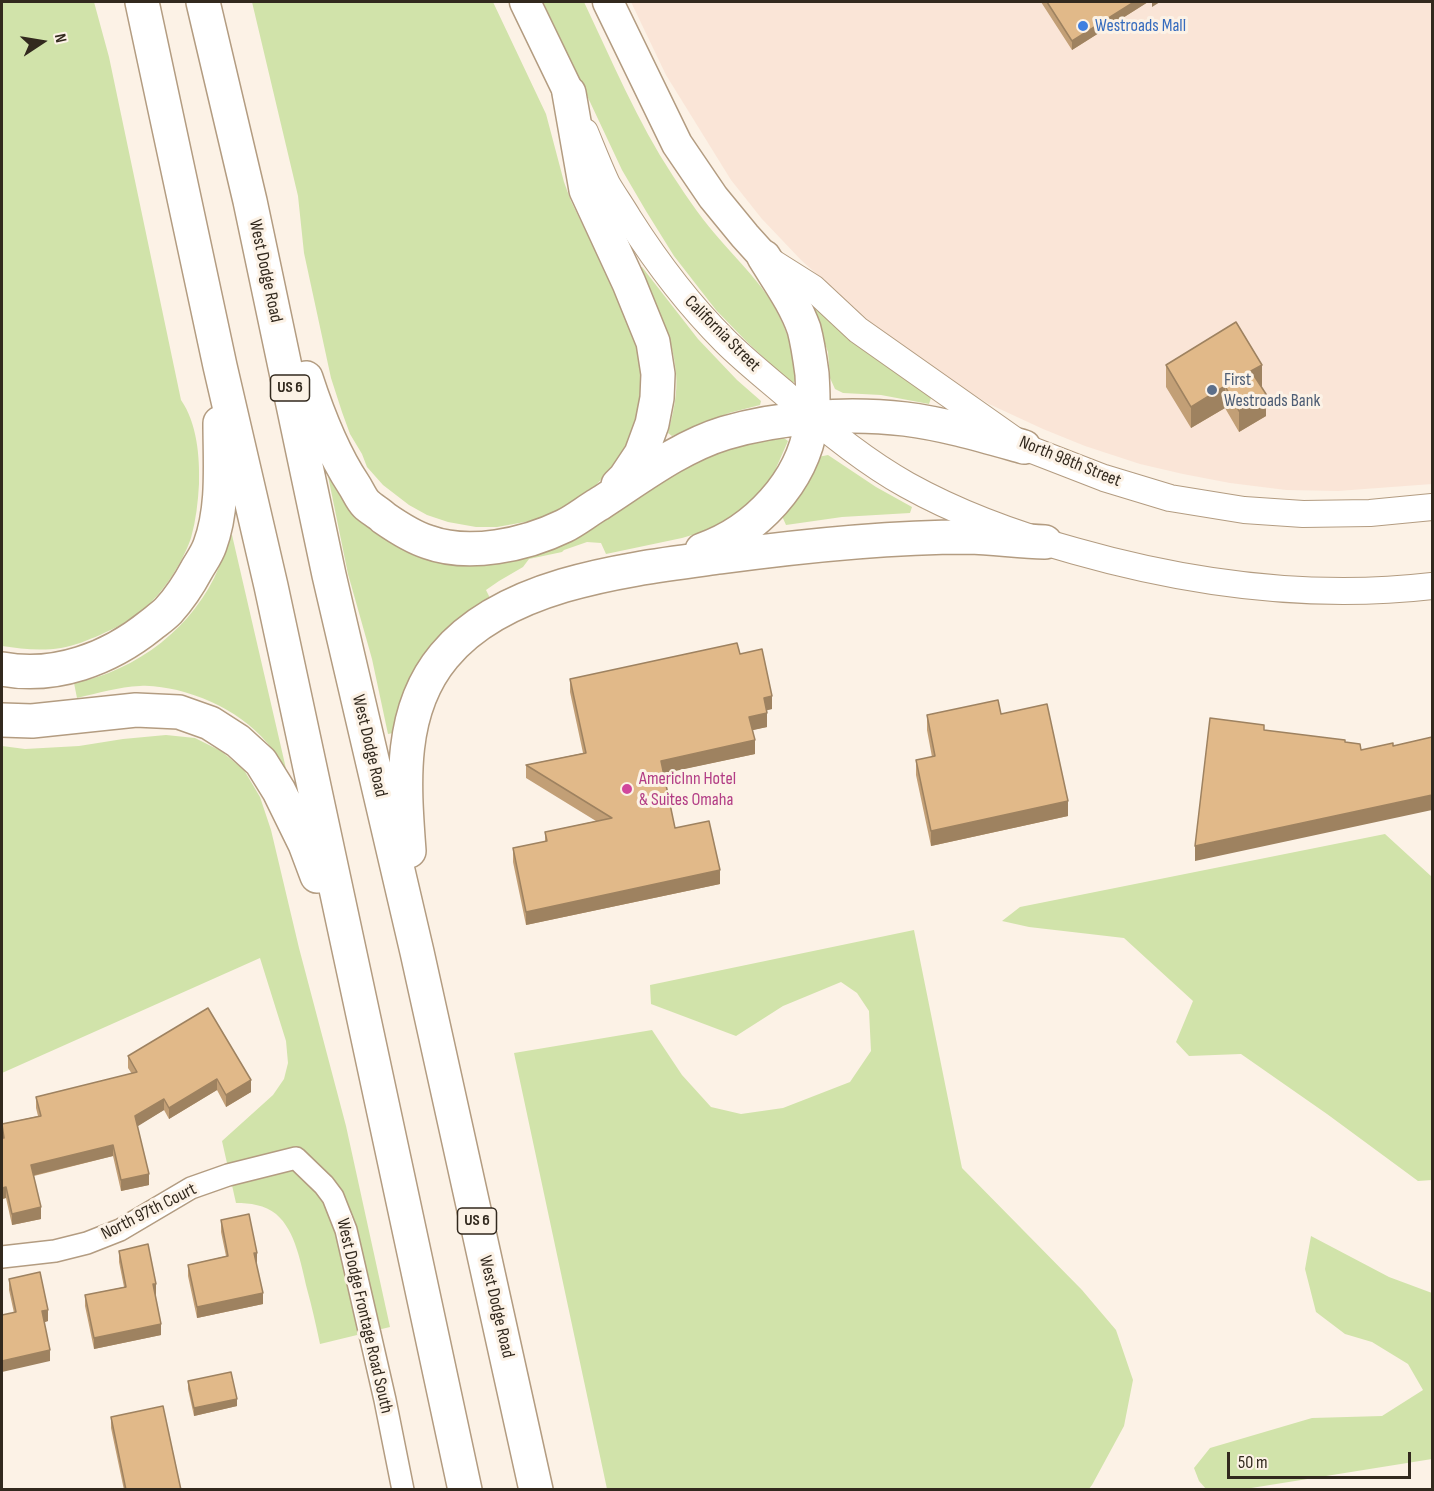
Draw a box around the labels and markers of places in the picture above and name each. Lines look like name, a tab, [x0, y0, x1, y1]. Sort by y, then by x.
place label: Westroads Mall	[1095, 15, 1186, 37]
marker: Westroads Mall	[1076, 19, 1090, 33]
place label: First Westroads Bank	[1224, 369, 1320, 412]
marker: First Westroads Bank	[1205, 383, 1219, 397]
place label: AmericInn Hotel & Suites Omaha	[639, 768, 736, 810]
marker: AmericInn Hotel & Suites Omaha	[620, 782, 634, 796]

